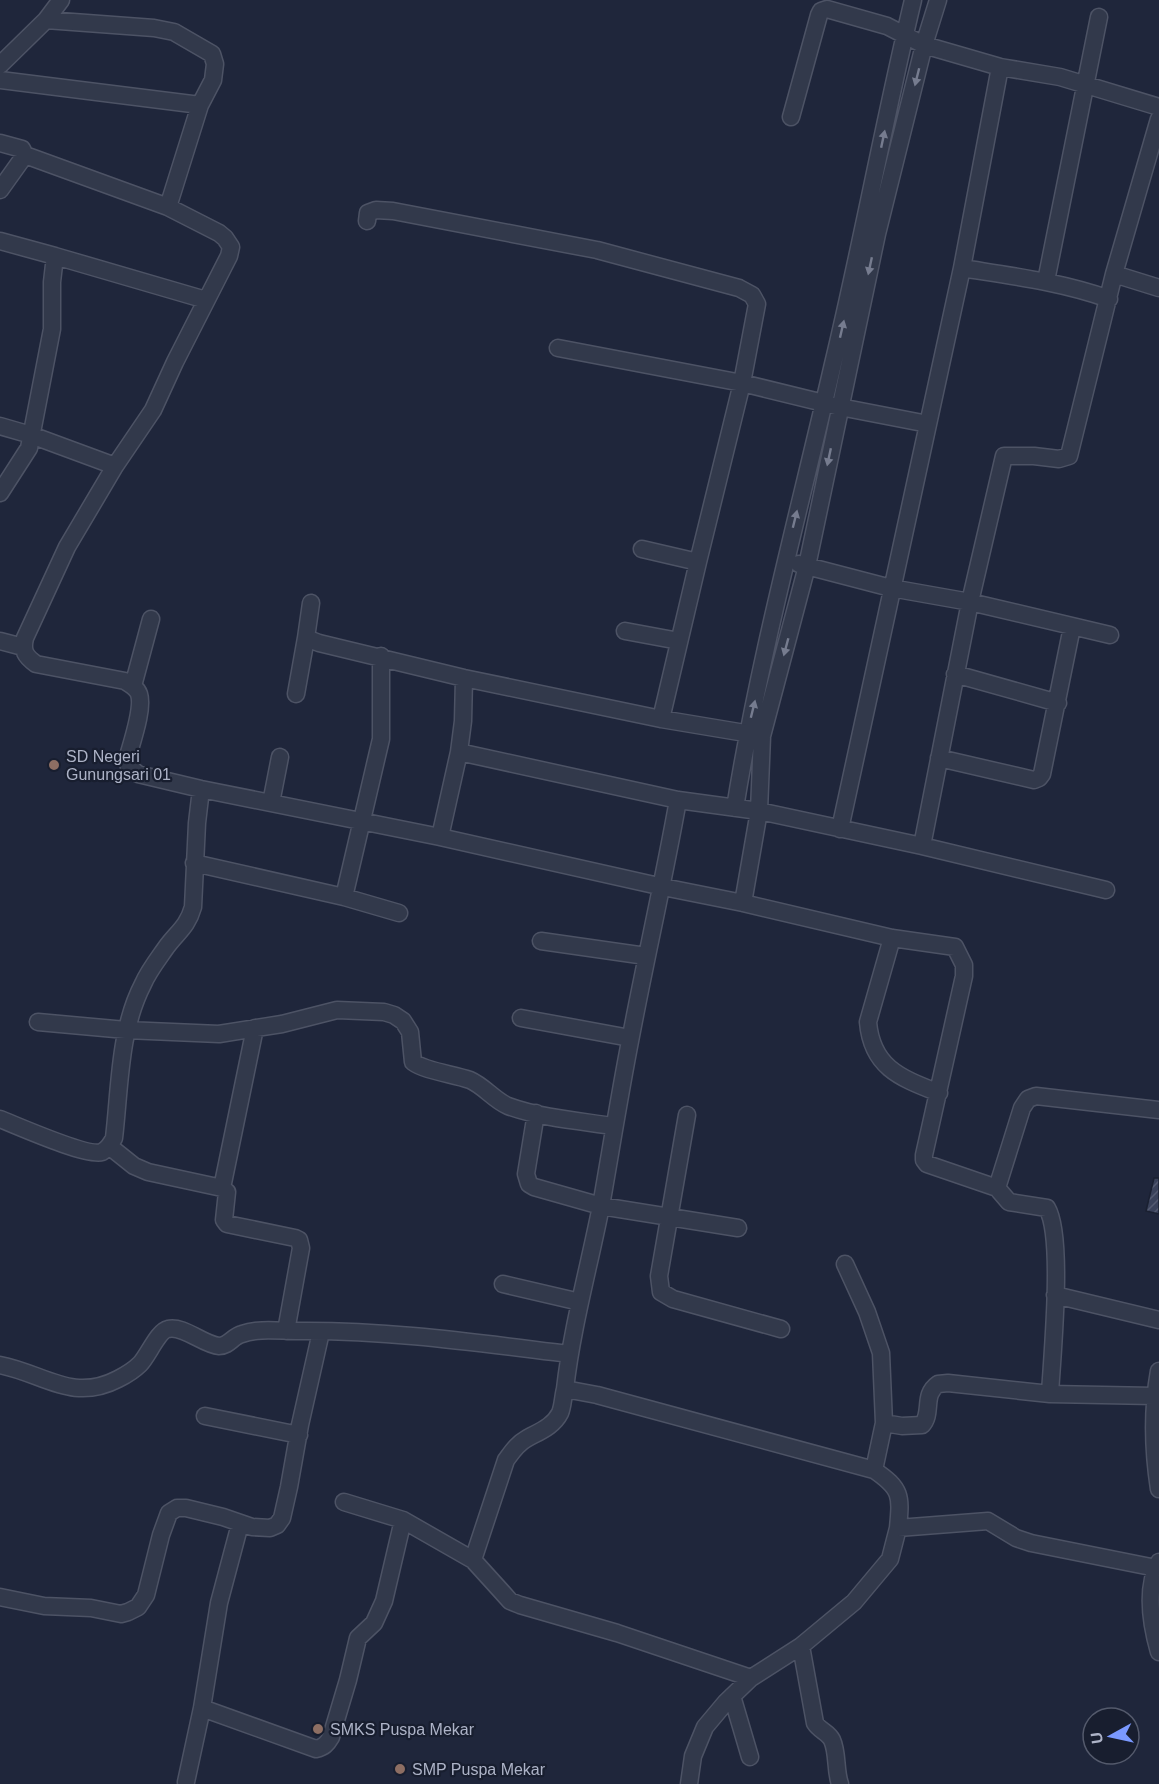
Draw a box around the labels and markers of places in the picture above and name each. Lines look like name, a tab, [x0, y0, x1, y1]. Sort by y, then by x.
place label: SD Negeri Gunungsari 01	[66, 748, 171, 783]
marker: SD Negeri Gunungsari 01	[47, 758, 61, 772]
place label: SMKS Puspa Mekar	[330, 1721, 475, 1738]
marker: SMKS Puspa Mekar	[311, 1722, 325, 1736]
place label: SMP Puspa Mekar	[412, 1761, 546, 1778]
marker: SMP Puspa Mekar	[393, 1762, 407, 1776]

